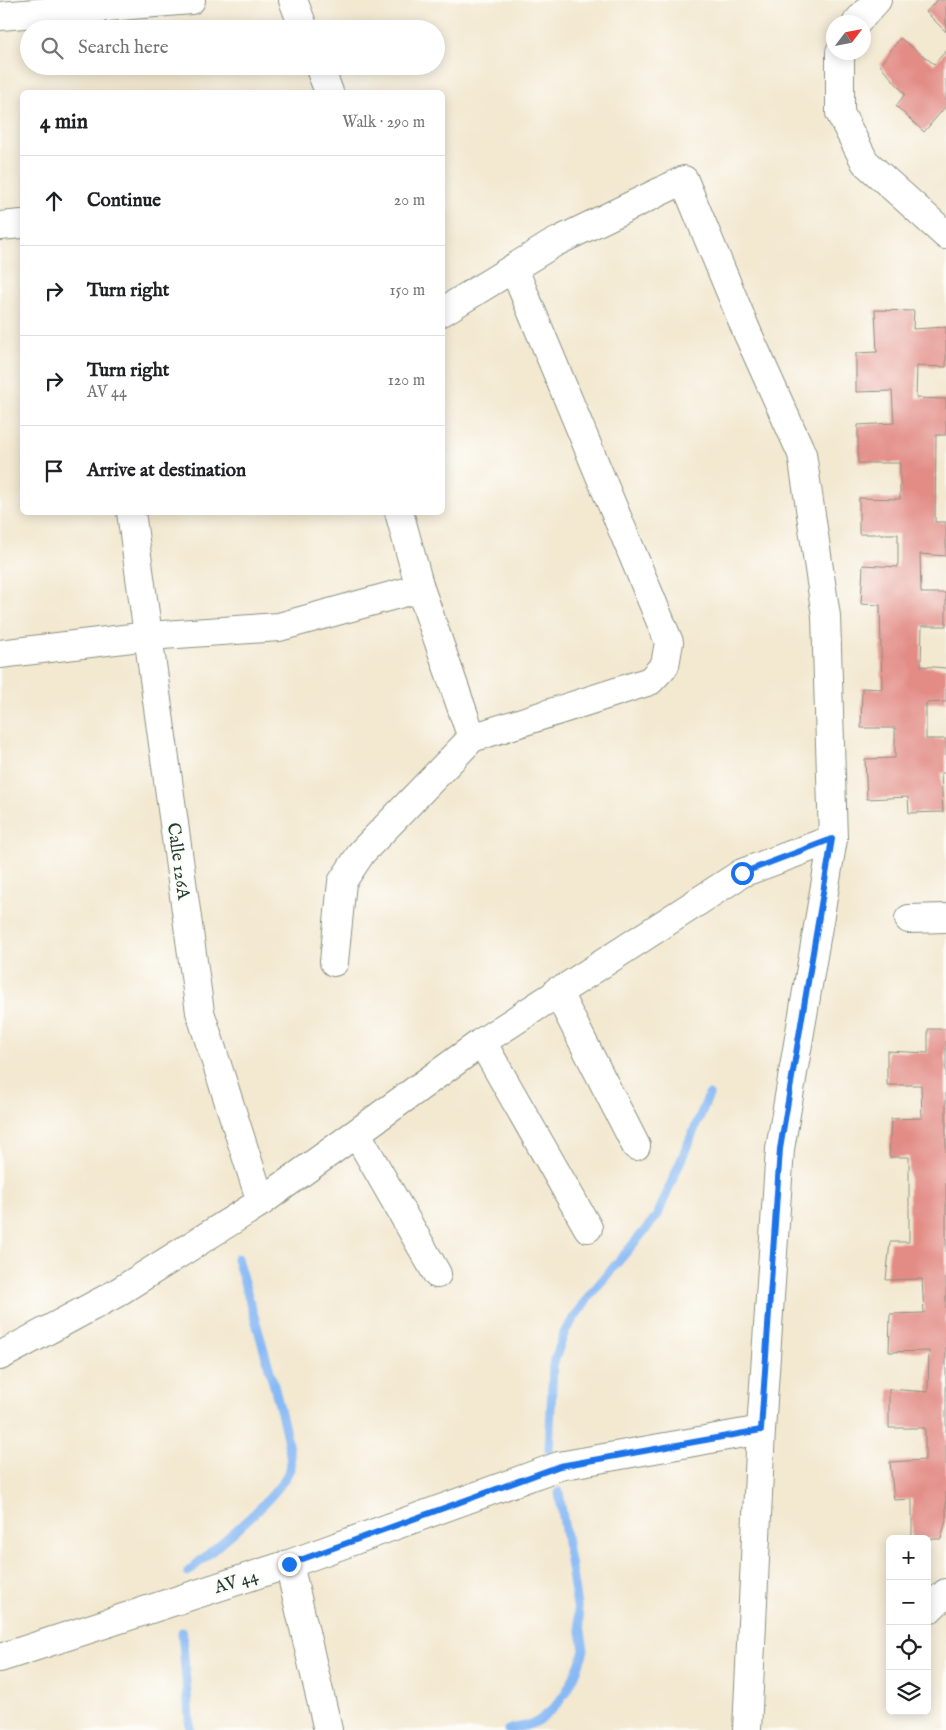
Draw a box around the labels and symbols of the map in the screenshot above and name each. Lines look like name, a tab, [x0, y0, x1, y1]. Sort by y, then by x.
north arrow	[826, 15, 871, 60]
street label: Calle 126A	[161, 821, 194, 902]
route start	[731, 862, 754, 885]
route end	[278, 1553, 301, 1576]
street label: AV 44	[211, 1565, 261, 1600]

